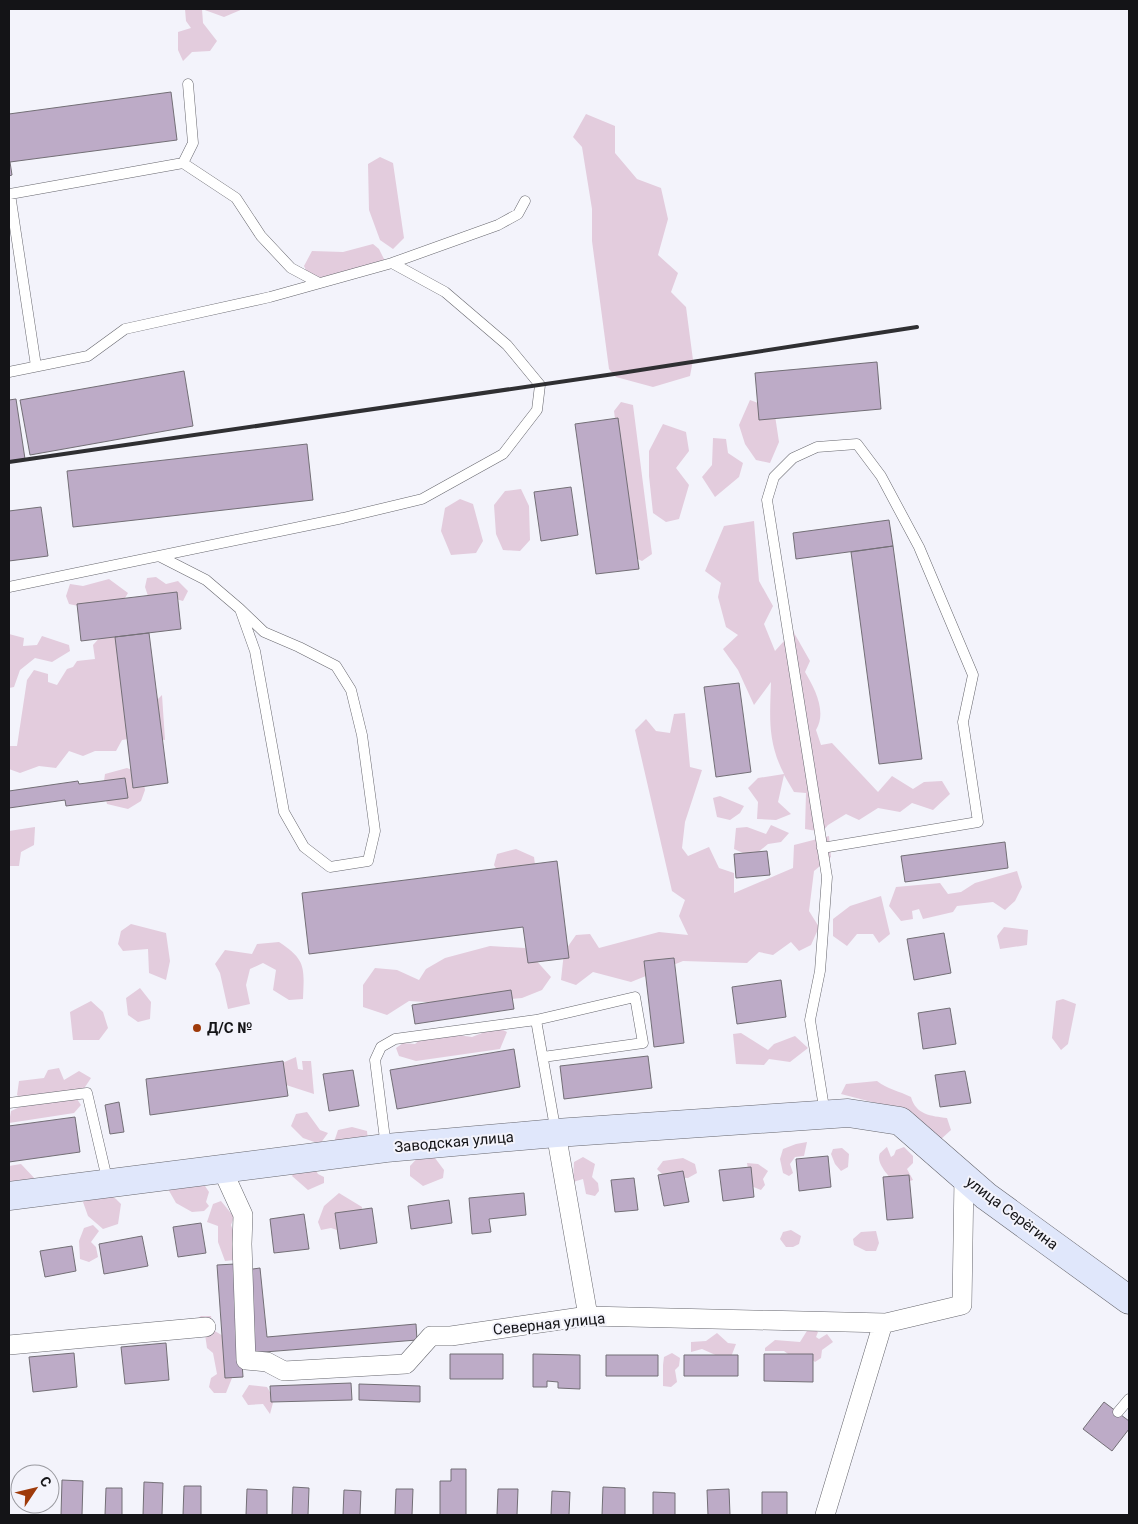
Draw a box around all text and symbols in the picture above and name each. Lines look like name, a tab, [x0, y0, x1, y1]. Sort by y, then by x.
place label: Д/С №	[207, 1019, 253, 1037]
marker: Д/С №	[191, 1022, 203, 1034]
street label: Заводская улица	[393, 1128, 515, 1156]
street label: улица Серёгина	[962, 1172, 1062, 1254]
street label: Северная улица	[492, 1309, 606, 1339]
north arrow	[10, 1464, 60, 1514]
text: С	[36, 1473, 55, 1490]

